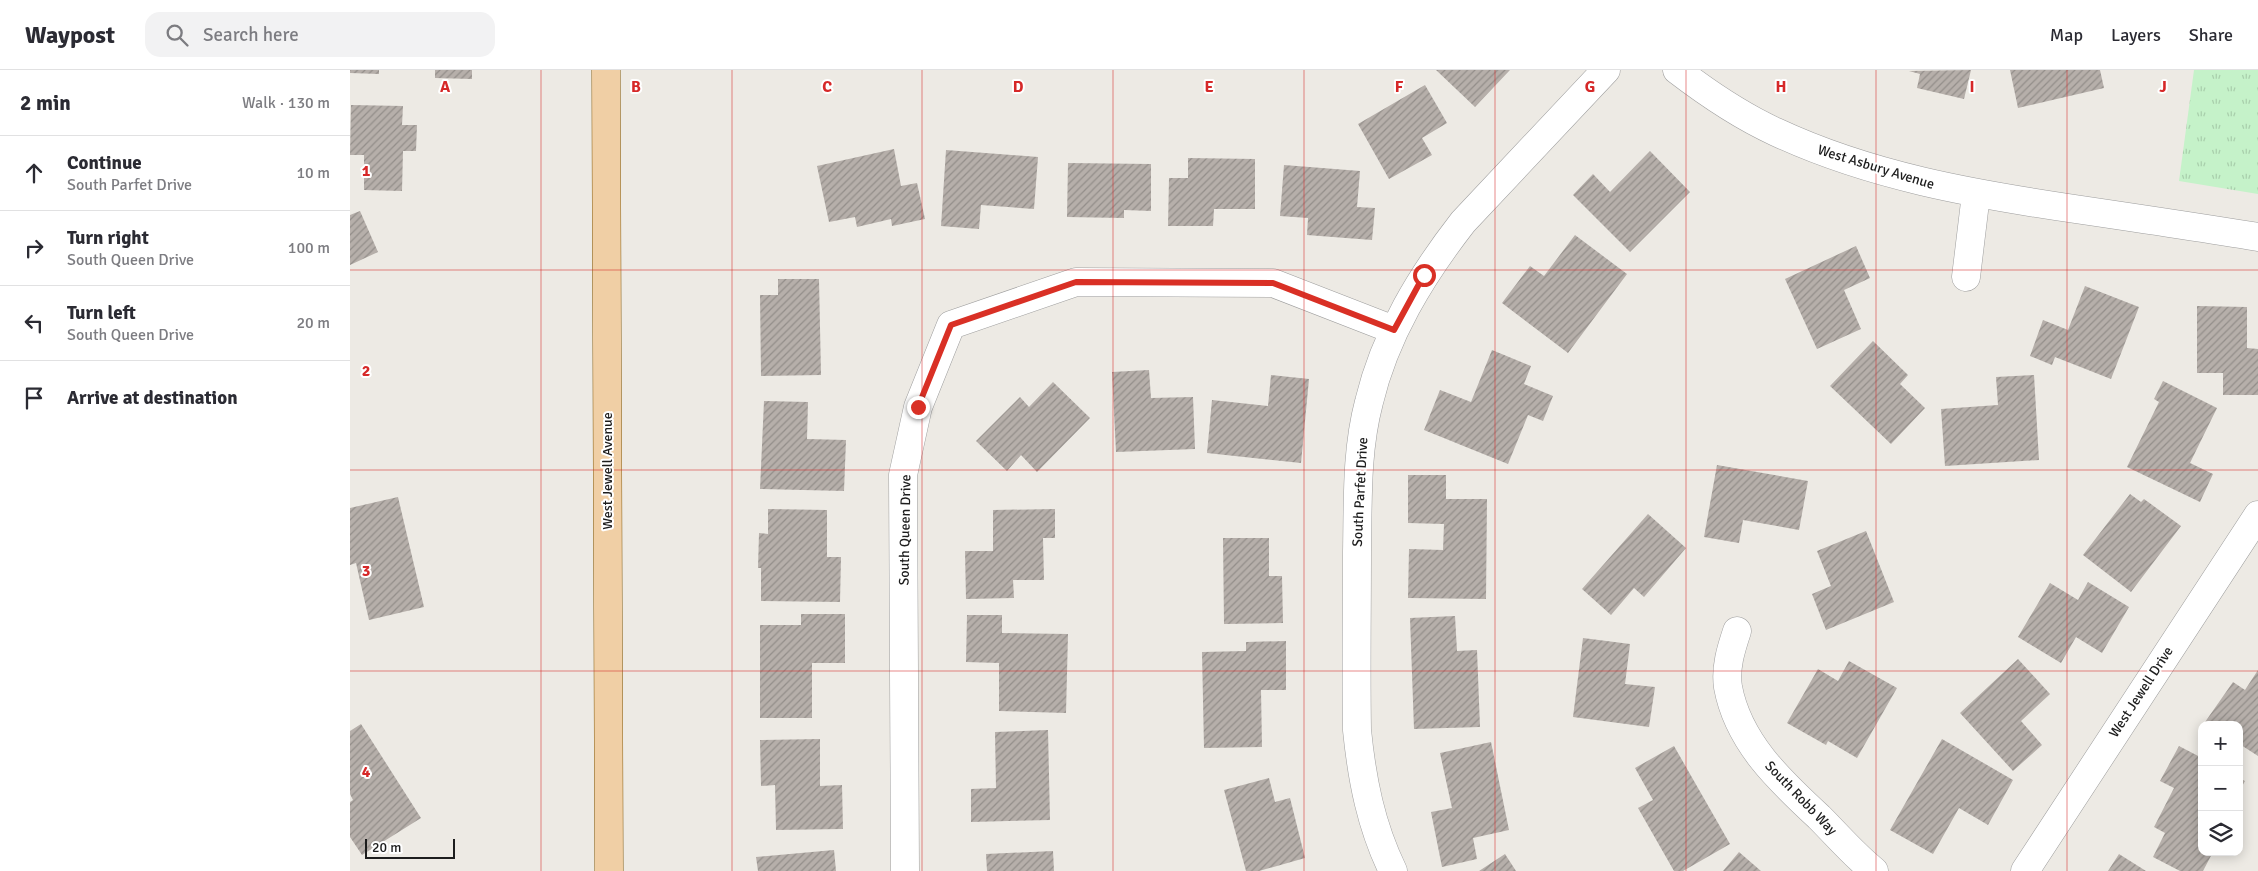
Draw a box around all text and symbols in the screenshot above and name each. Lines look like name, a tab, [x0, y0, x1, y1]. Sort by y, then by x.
search box	[145, 12, 495, 57]
text: Waypost	[25, 20, 115, 50]
icon: search	[163, 21, 191, 49]
text: Search here	[203, 23, 299, 47]
text: Map	[2050, 24, 2083, 46]
text: Layers	[2111, 24, 2161, 46]
text: Share	[2189, 24, 2233, 46]
text: A	[440, 77, 451, 97]
text: B	[631, 77, 641, 97]
text: C	[822, 77, 832, 97]
text: D	[1013, 77, 1024, 97]
text: E	[1204, 77, 1214, 97]
text: F	[1395, 77, 1404, 97]
text: G	[1585, 77, 1595, 97]
text: H	[1776, 77, 1786, 97]
text: I	[1969, 77, 1975, 97]
text: J	[2159, 77, 2167, 97]
text: 2 min	[20, 90, 71, 116]
text: Walk · 130 m	[242, 93, 330, 113]
street label: West Asbury Avenue	[1816, 141, 1936, 193]
text: Continue	[67, 151, 142, 175]
icon: ahead	[20, 159, 48, 187]
text: 1	[362, 161, 371, 181]
text: 10 m	[296, 163, 330, 183]
text: South Parfet Drive	[67, 175, 192, 195]
text: Turn right	[67, 226, 149, 250]
icon: right	[20, 234, 48, 262]
text: 100 m	[288, 238, 330, 258]
text: South Queen Drive	[67, 250, 194, 270]
route start	[1413, 264, 1436, 287]
text: Turn left	[67, 301, 136, 325]
icon: left	[20, 309, 48, 337]
text: 20 m	[296, 313, 330, 333]
text: South Queen Drive	[67, 325, 194, 345]
text: 2	[362, 361, 370, 381]
icon: arrive	[20, 384, 48, 412]
text: Arrive at destination	[67, 386, 238, 410]
route end	[907, 396, 930, 419]
street label: West Jewell Avenue	[599, 412, 616, 530]
street label: South Parfet Drive	[1349, 437, 1371, 547]
street label: South Queen Drive	[896, 474, 914, 586]
text: 3	[362, 561, 370, 581]
street label: West Jewell Drive	[2105, 643, 2177, 741]
map controls	[2198, 721, 2243, 856]
button: +	[2198, 721, 2243, 766]
street label: South Robb Way	[1761, 757, 1841, 839]
text: 4	[362, 762, 371, 782]
button: −	[2198, 766, 2243, 811]
button: layers	[2198, 811, 2243, 856]
scale bar	[365, 836, 455, 859]
text: 20 m	[372, 839, 401, 856]

